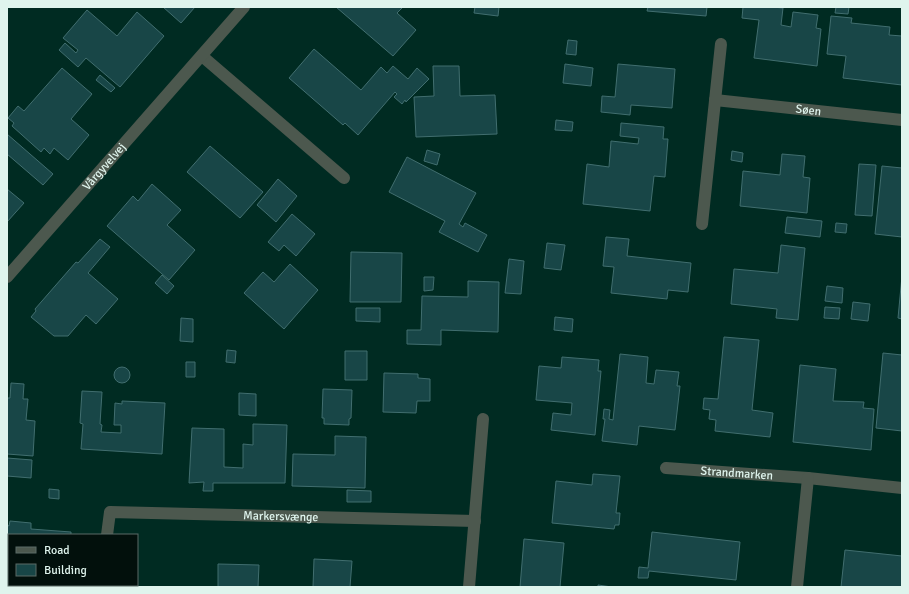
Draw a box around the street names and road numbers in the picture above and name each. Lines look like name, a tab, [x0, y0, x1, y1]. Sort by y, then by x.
street label: Søen	[795, 101, 822, 119]
street label: Vårgyvelvej	[79, 140, 129, 193]
street label: Strandmarken	[700, 463, 774, 483]
street label: Markersvænge	[243, 508, 319, 525]

